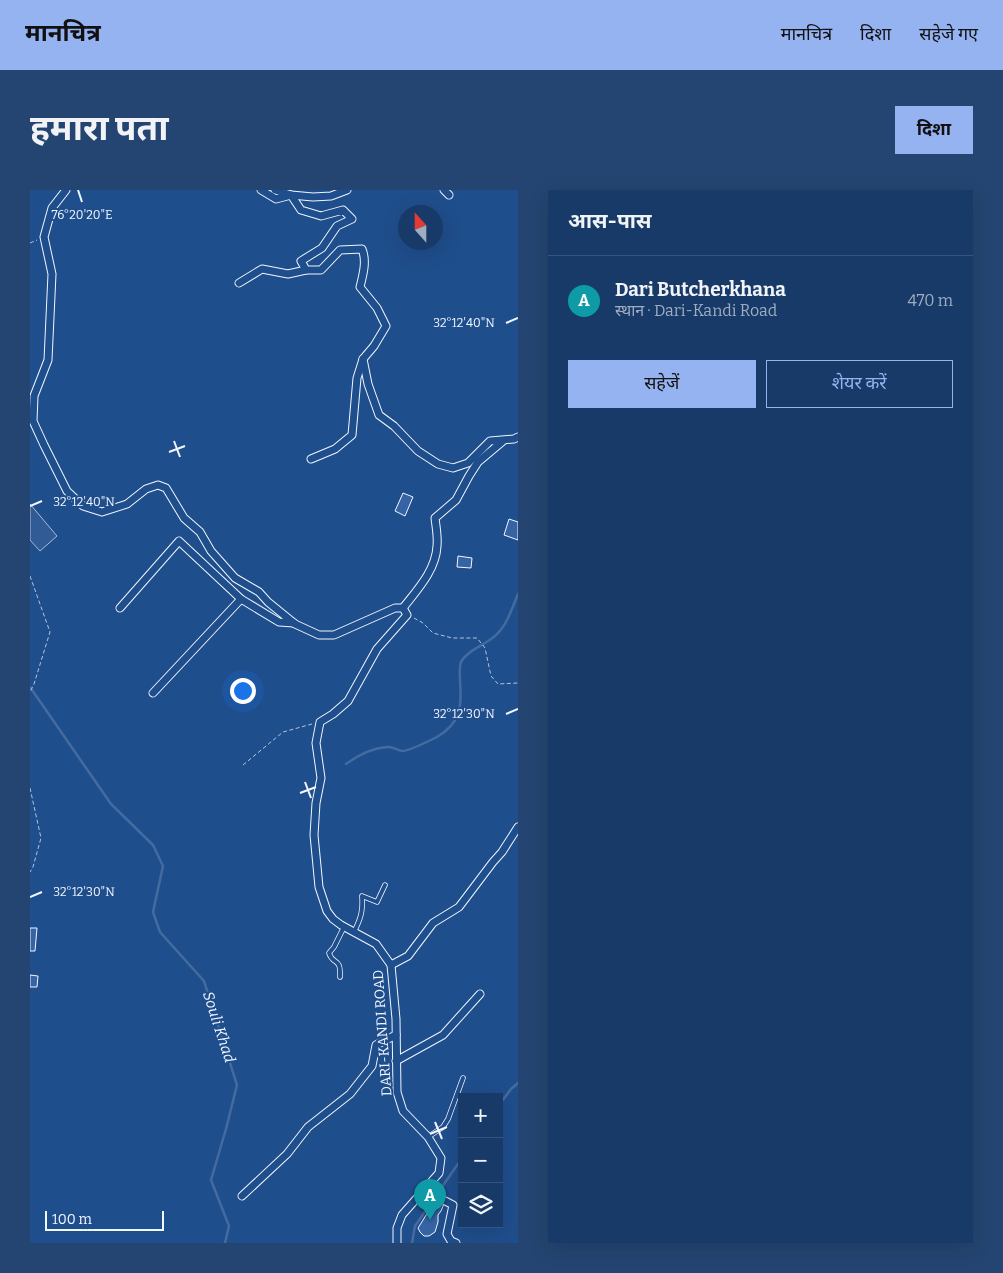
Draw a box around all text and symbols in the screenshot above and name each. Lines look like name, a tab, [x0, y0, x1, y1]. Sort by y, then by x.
text: मानचित्र	[25, 19, 101, 47]
text: मानचित्र	[781, 23, 832, 45]
text: दिशा	[860, 23, 891, 45]
text: सहेजे गए	[919, 23, 978, 45]
button: दिशा	[895, 106, 973, 154]
text: हमारा पता	[30, 107, 168, 149]
north arrow	[398, 205, 443, 250]
text: 76°20'20"E	[51, 208, 113, 222]
text: आस-पास	[568, 208, 652, 234]
text: Dari Butcherkhana	[615, 278, 786, 301]
text: A	[578, 291, 590, 310]
text: 470 m	[907, 291, 953, 310]
text: स्थान · Dari-Kandi Road	[615, 301, 777, 320]
text: 32°12'40"N	[433, 316, 495, 330]
button: सहेजें	[568, 360, 756, 408]
button: शेयर करें	[766, 360, 953, 408]
text: 32°12'40"N	[53, 495, 115, 509]
your location	[230, 678, 256, 704]
text: 32°12'30"N	[433, 707, 495, 721]
text: 32°12'30"N	[53, 885, 115, 899]
street label: DARI-KANDI ROAD	[370, 969, 395, 1097]
water label: Souli Khad	[199, 989, 239, 1065]
map controls	[458, 1093, 503, 1228]
button: +	[458, 1093, 503, 1138]
button: −	[458, 1138, 503, 1183]
pin: A	[414, 1179, 446, 1220]
button: layers	[458, 1183, 503, 1228]
scale bar	[45, 1208, 164, 1231]
text: 100 m	[52, 1211, 92, 1228]

